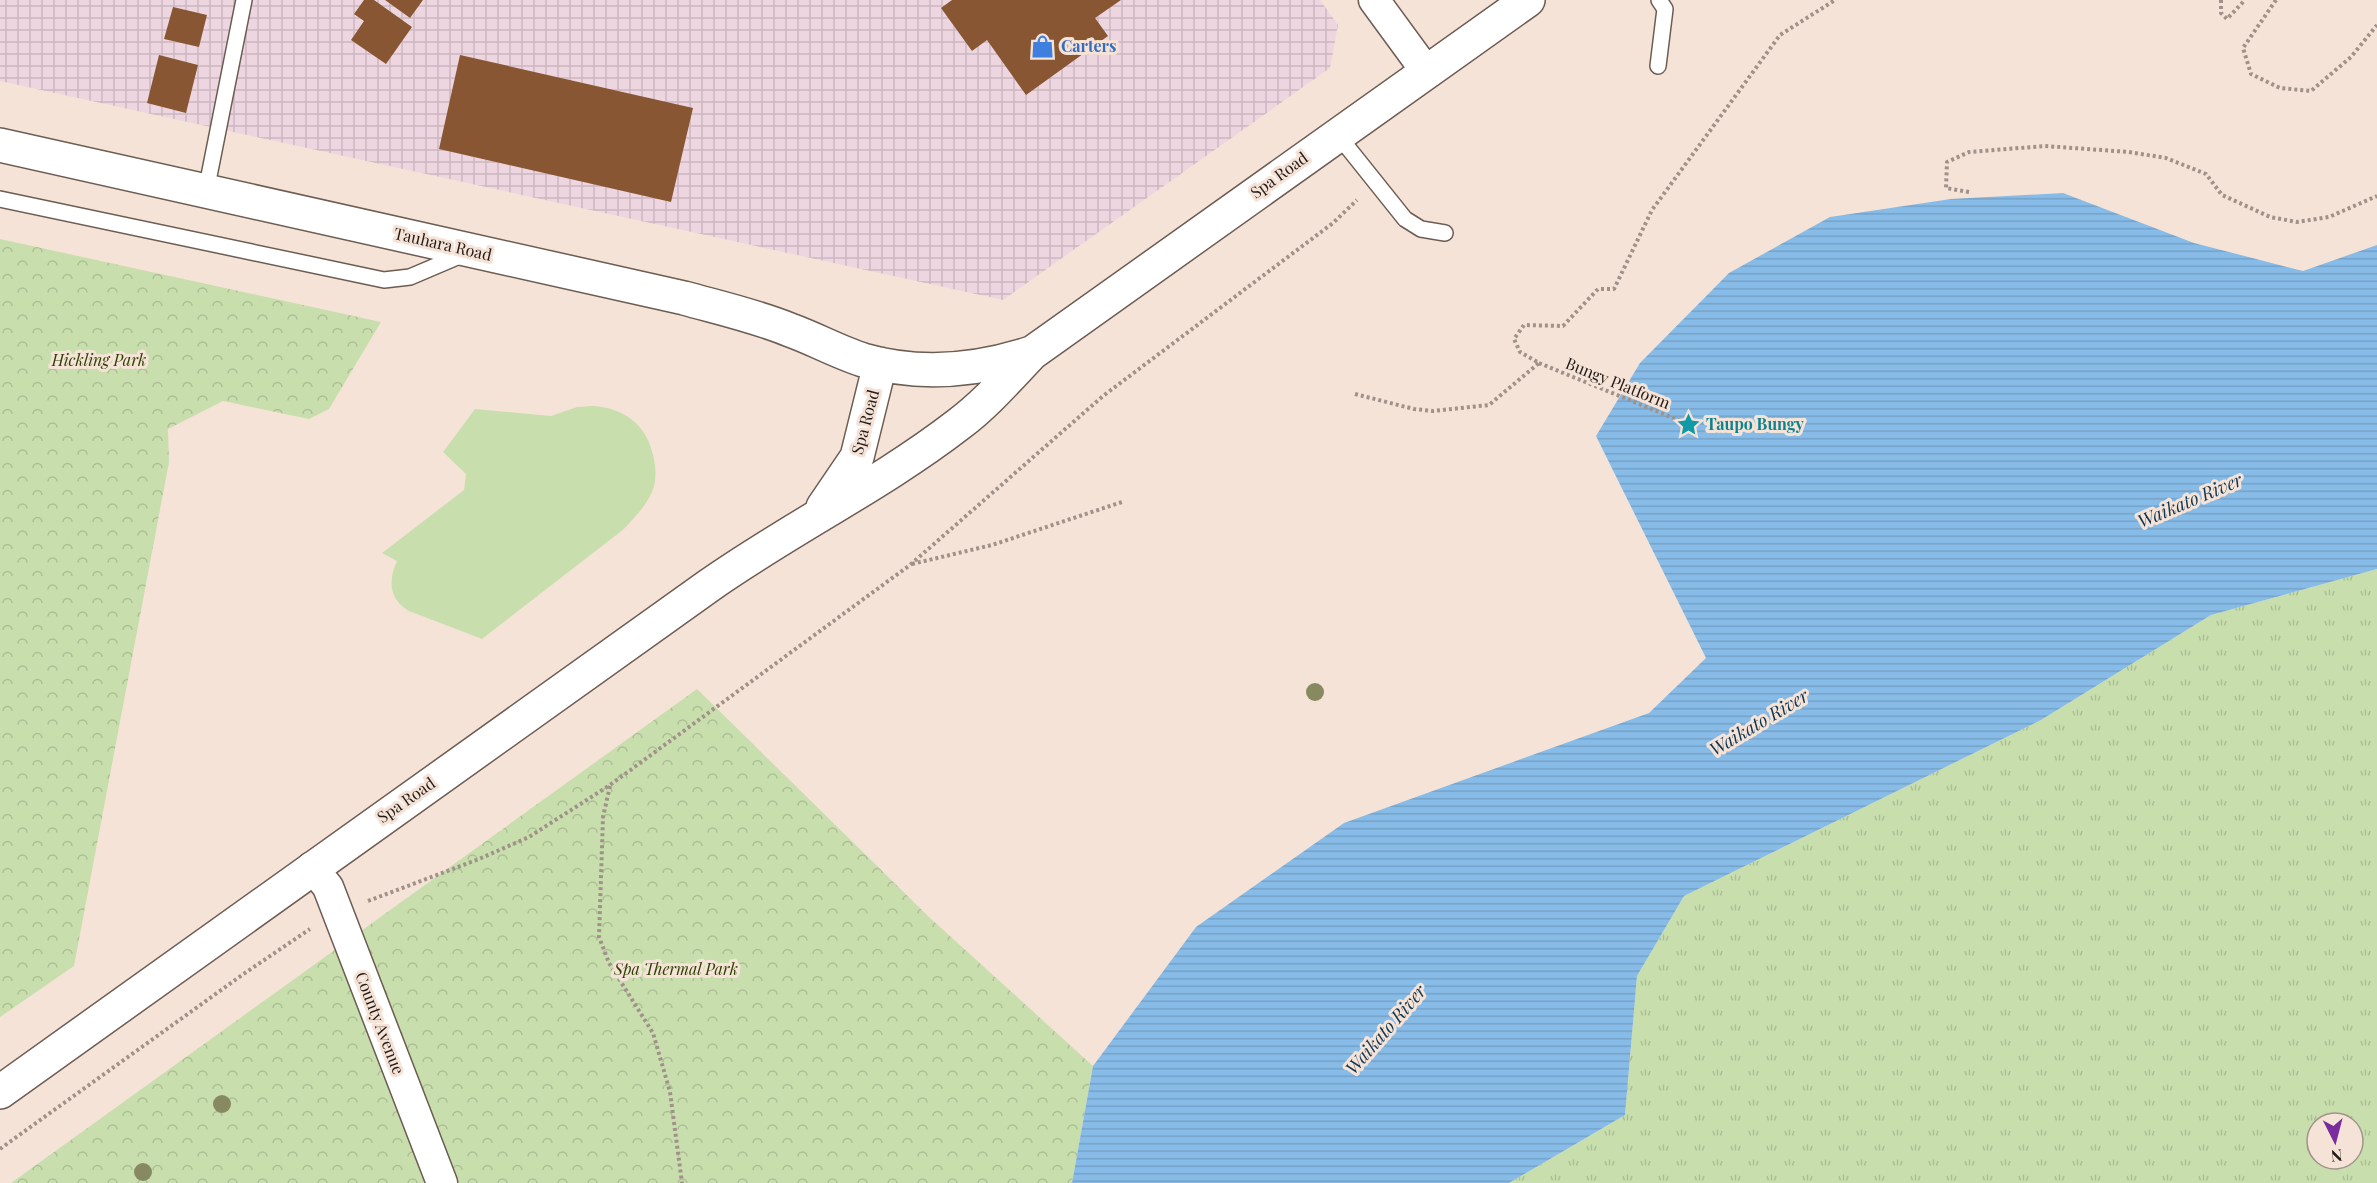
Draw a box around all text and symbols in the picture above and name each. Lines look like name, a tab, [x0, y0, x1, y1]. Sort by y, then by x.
shop icon: Carters	[1030, 33, 1056, 59]
place label: Carters	[1061, 35, 1116, 56]
street label: Spa Road	[1246, 147, 1312, 203]
street label: Tauhara Road	[392, 222, 494, 265]
park label: Hickling Park	[51, 349, 146, 370]
street label: Bungy Platform	[1563, 352, 1674, 413]
street label: Spa Road	[846, 387, 883, 457]
place icon: Taupo Bungy	[1675, 411, 1701, 437]
place label: Taupo Bungy	[1706, 413, 1804, 434]
water label: Waikato River	[2134, 467, 2247, 533]
water label: Waikato River	[1705, 683, 1814, 761]
street label: Spa Road	[373, 772, 439, 827]
park label: Spa Thermal Park	[613, 958, 738, 979]
street label: County Avenue	[351, 969, 410, 1077]
water label: Waikato River	[1340, 978, 1432, 1079]
north arrow	[2305, 1111, 2365, 1171]
text: N	[2329, 1145, 2343, 1168]

